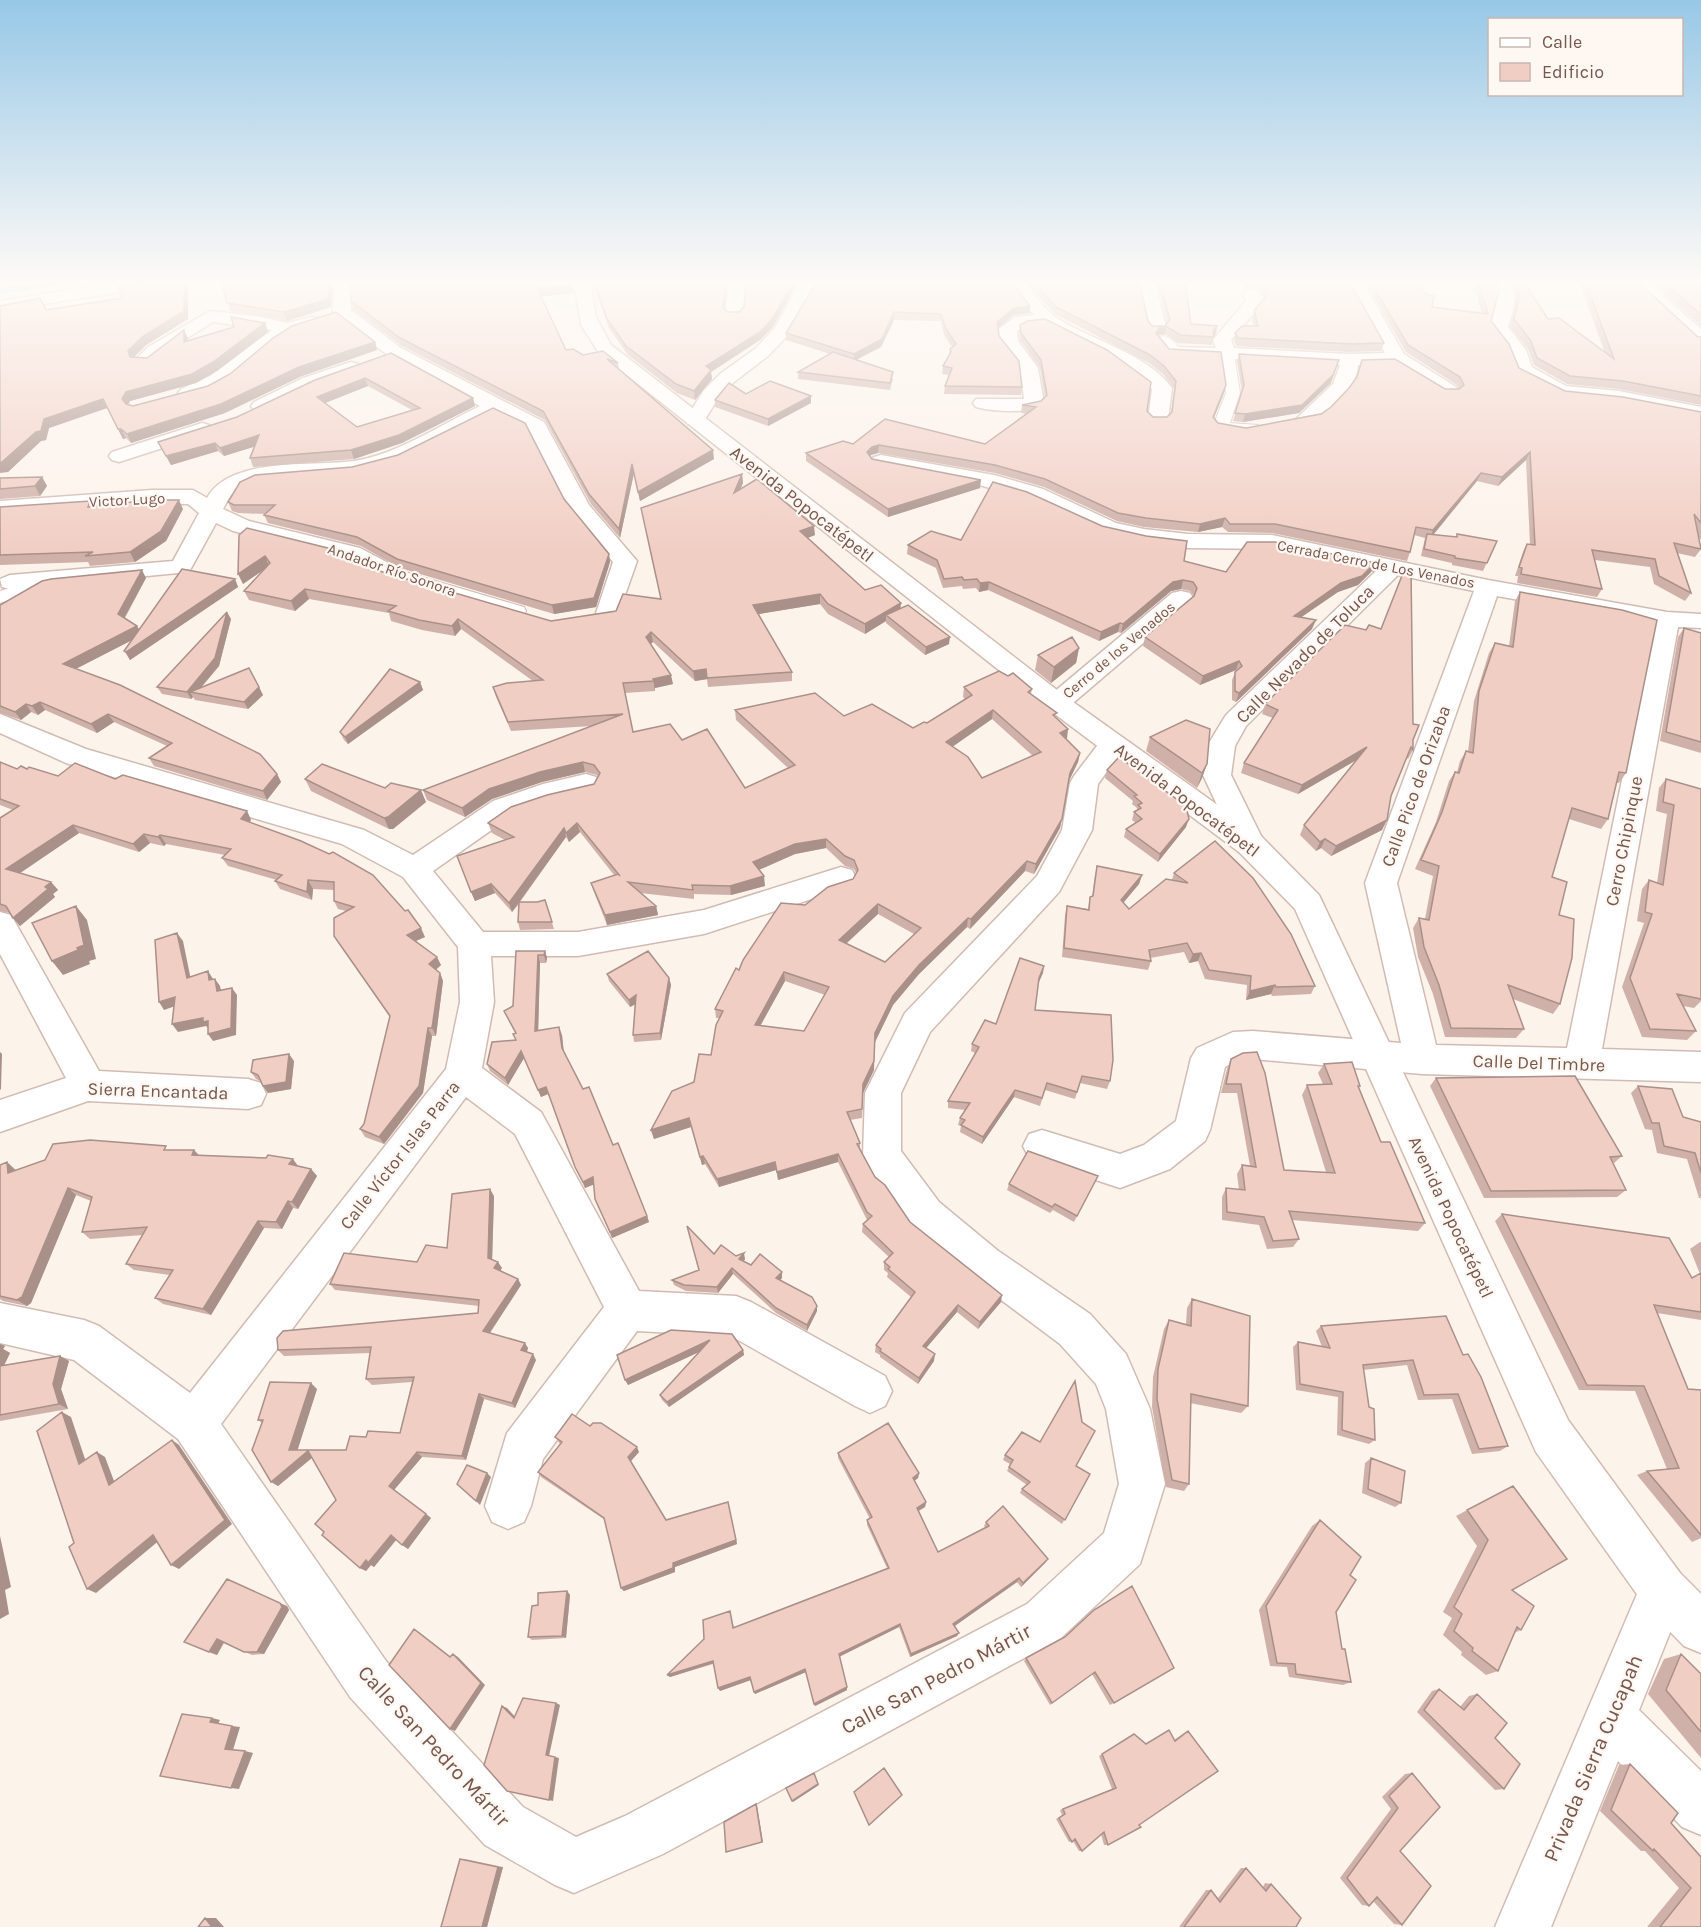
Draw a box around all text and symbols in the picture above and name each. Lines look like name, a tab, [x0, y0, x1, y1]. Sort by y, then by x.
legend	[1488, 18, 1683, 96]
text: Calle	[1542, 31, 1582, 53]
text: Edificio	[1542, 61, 1604, 83]
street label: Avenida Popocatépetl	[726, 441, 878, 567]
street label: Victor Lugo	[88, 489, 166, 511]
street label: Cerrada Cerro de Los Venados	[1276, 536, 1476, 592]
street label: Andador Río Sonora	[325, 540, 459, 600]
street label: Calle Nevado de Toluca	[1231, 580, 1379, 728]
street label: Cerro de los Venados	[1059, 598, 1179, 702]
street label: Calle Pico de Orizaba	[1377, 702, 1455, 870]
street label: Avenida Popocatépetl	[1110, 738, 1264, 862]
street label: Cerro Chipinque	[1601, 774, 1647, 908]
street label: Calle Del Timbre	[1472, 1050, 1606, 1076]
street label: Calle Víctor Islas Parra	[335, 1076, 465, 1234]
street label: Sierra Encantada	[87, 1078, 229, 1104]
street label: Avenida Popocatépetl	[1404, 1132, 1498, 1302]
street label: Calle San Pedro Mártir	[837, 1619, 1035, 1739]
street label: Privada Sierra Cucapah	[1538, 1651, 1648, 1865]
street label: Calle San Pedro Mártir	[353, 1660, 515, 1832]

